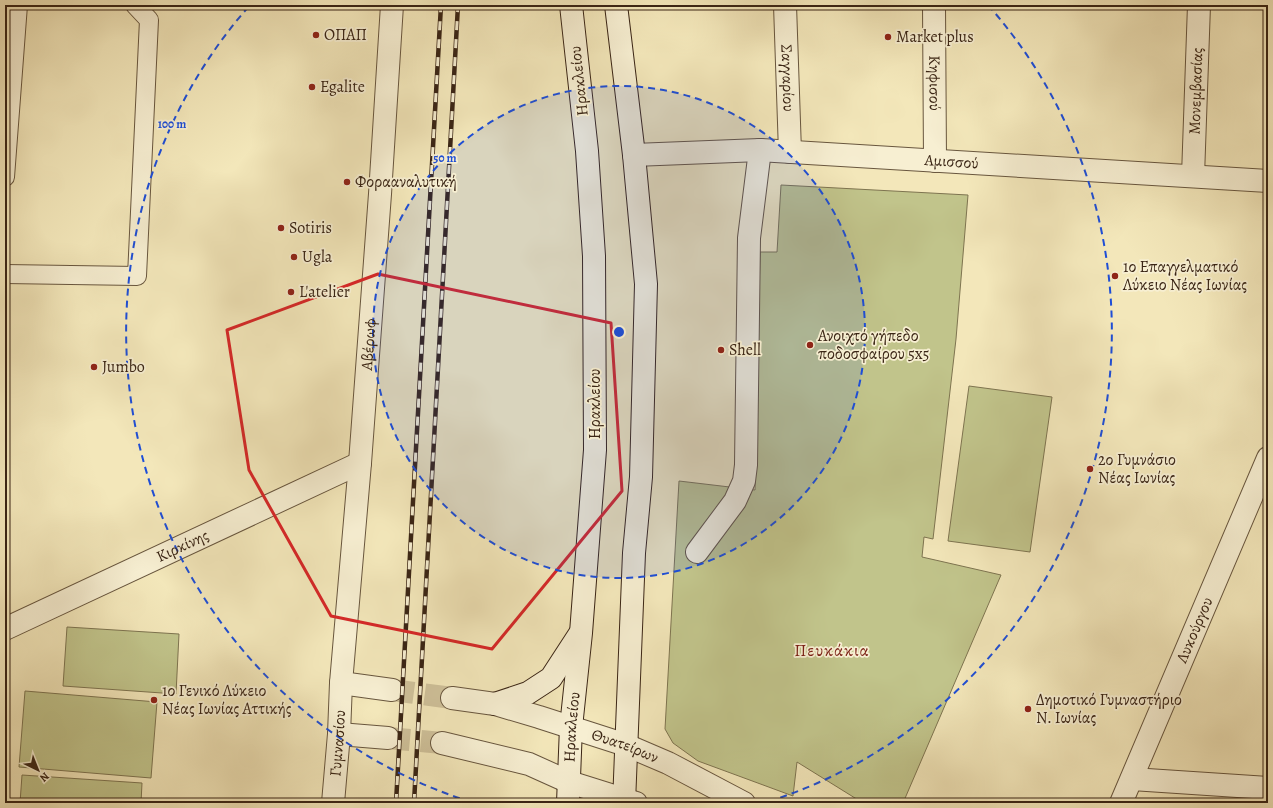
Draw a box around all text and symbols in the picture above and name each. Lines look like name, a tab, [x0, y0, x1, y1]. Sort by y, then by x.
place label: ΟΠΑΠ	[324, 24, 367, 46]
place label: Market plus	[896, 26, 974, 48]
marker: ΟΠΑΠ	[311, 30, 321, 40]
marker: Market plus	[883, 32, 893, 42]
street label: Σαγγαρίου	[775, 44, 800, 112]
street label: Ηρακλείου	[564, 45, 594, 117]
street label: Μονεμβασίας	[1183, 47, 1209, 135]
street label: Κηφισού	[923, 55, 946, 111]
place label: Egalite	[320, 76, 365, 98]
marker: Egalite	[307, 82, 317, 92]
text: 100 m	[158, 116, 186, 132]
street label: Αμισσού	[923, 149, 979, 174]
text: 50 m	[433, 150, 457, 166]
place label: Φορααναλυτική	[355, 171, 457, 193]
marker: Φορααναλυτική	[342, 177, 352, 187]
place label: Sotiris	[289, 217, 332, 239]
marker: Sotiris	[276, 223, 286, 233]
place label: Ugla	[302, 246, 333, 268]
marker: Ugla	[289, 252, 299, 262]
place label: 1ο Επαγγελματικό Λύκειο Νέας Ιωνίας	[1122, 256, 1247, 296]
marker: 1ο Επαγγελματικό Λύκειο Νέας Ιωνίας	[1110, 271, 1120, 281]
place label: L'atelier	[299, 281, 350, 303]
marker: L'atelier	[286, 287, 296, 297]
street label: Αβέρωφ	[356, 318, 382, 372]
centre of rings	[612, 325, 626, 339]
place label: Ανοιχτό γήπεδο ποδοσφαίρου 5x5	[817, 325, 930, 365]
place label: Shell	[729, 339, 761, 361]
marker: Ανοιχτό γήπεδο ποδοσφαίρου 5x5	[805, 340, 815, 350]
marker: Shell	[716, 345, 726, 355]
place label: Jumbo	[102, 356, 145, 378]
marker: Jumbo	[89, 362, 99, 372]
street label: Ηρακλείου	[584, 369, 606, 439]
place label: 2ο Γυμνάσιο Νέας Ιωνίας	[1098, 449, 1176, 489]
marker: 2ο Γυμνάσιο Νέας Ιωνίας	[1085, 464, 1095, 474]
street label: Κιρκίνης	[153, 524, 213, 568]
street label: Λυκούργου	[1171, 594, 1218, 667]
district label: Πευκάκια	[794, 639, 870, 662]
place label: 1ο Γενικό Λύκειο Νέας Ιωνίας Αττικής	[162, 680, 292, 720]
place label: Δημοτικό Γυμναστήριο Ν. Ιωνίας	[1036, 689, 1182, 729]
street label: Ηρακλείου	[559, 691, 586, 763]
marker: 1ο Γενικό Λύκειο Νέας Ιωνίας Αττικής	[149, 695, 159, 705]
marker: Δημοτικό Γυμναστήριο Ν. Ιωνίας	[1023, 704, 1033, 714]
street label: Γυμνασίου	[324, 710, 351, 777]
street label: Θυατείρων	[589, 724, 662, 769]
north arrow	[18, 750, 58, 790]
text: N	[36, 769, 53, 785]

